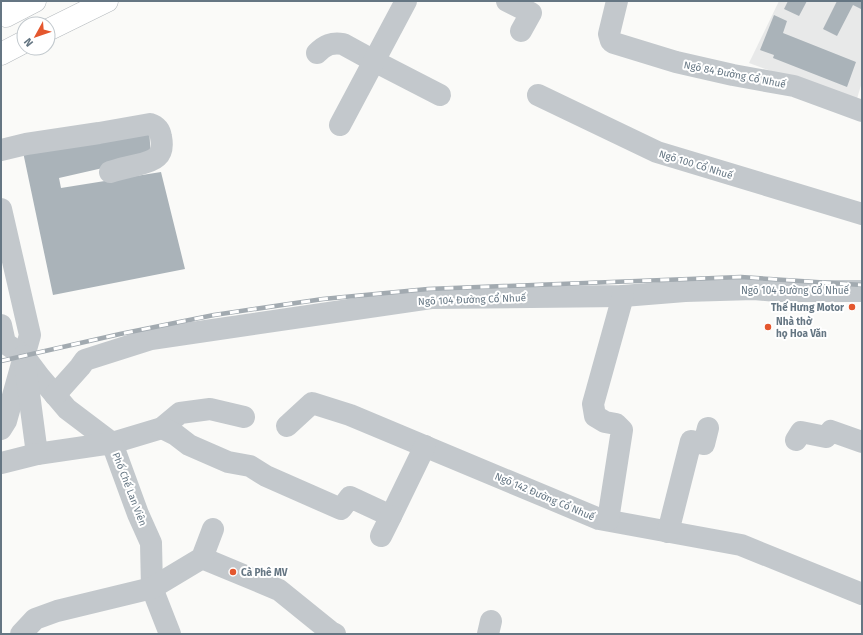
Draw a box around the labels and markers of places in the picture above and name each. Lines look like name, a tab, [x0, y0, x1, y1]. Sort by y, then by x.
place label: Thế Hưng Motor	[771, 301, 845, 314]
marker: Thế Hưng Motor	[847, 302, 857, 312]
place label: Nhà thờ họ Hoa Văn	[776, 315, 827, 340]
marker: Nhà thờ họ Hoa Văn	[763, 322, 773, 332]
place label: Cà Phê MV	[241, 566, 288, 579]
marker: Cà Phê MV	[228, 567, 238, 577]

